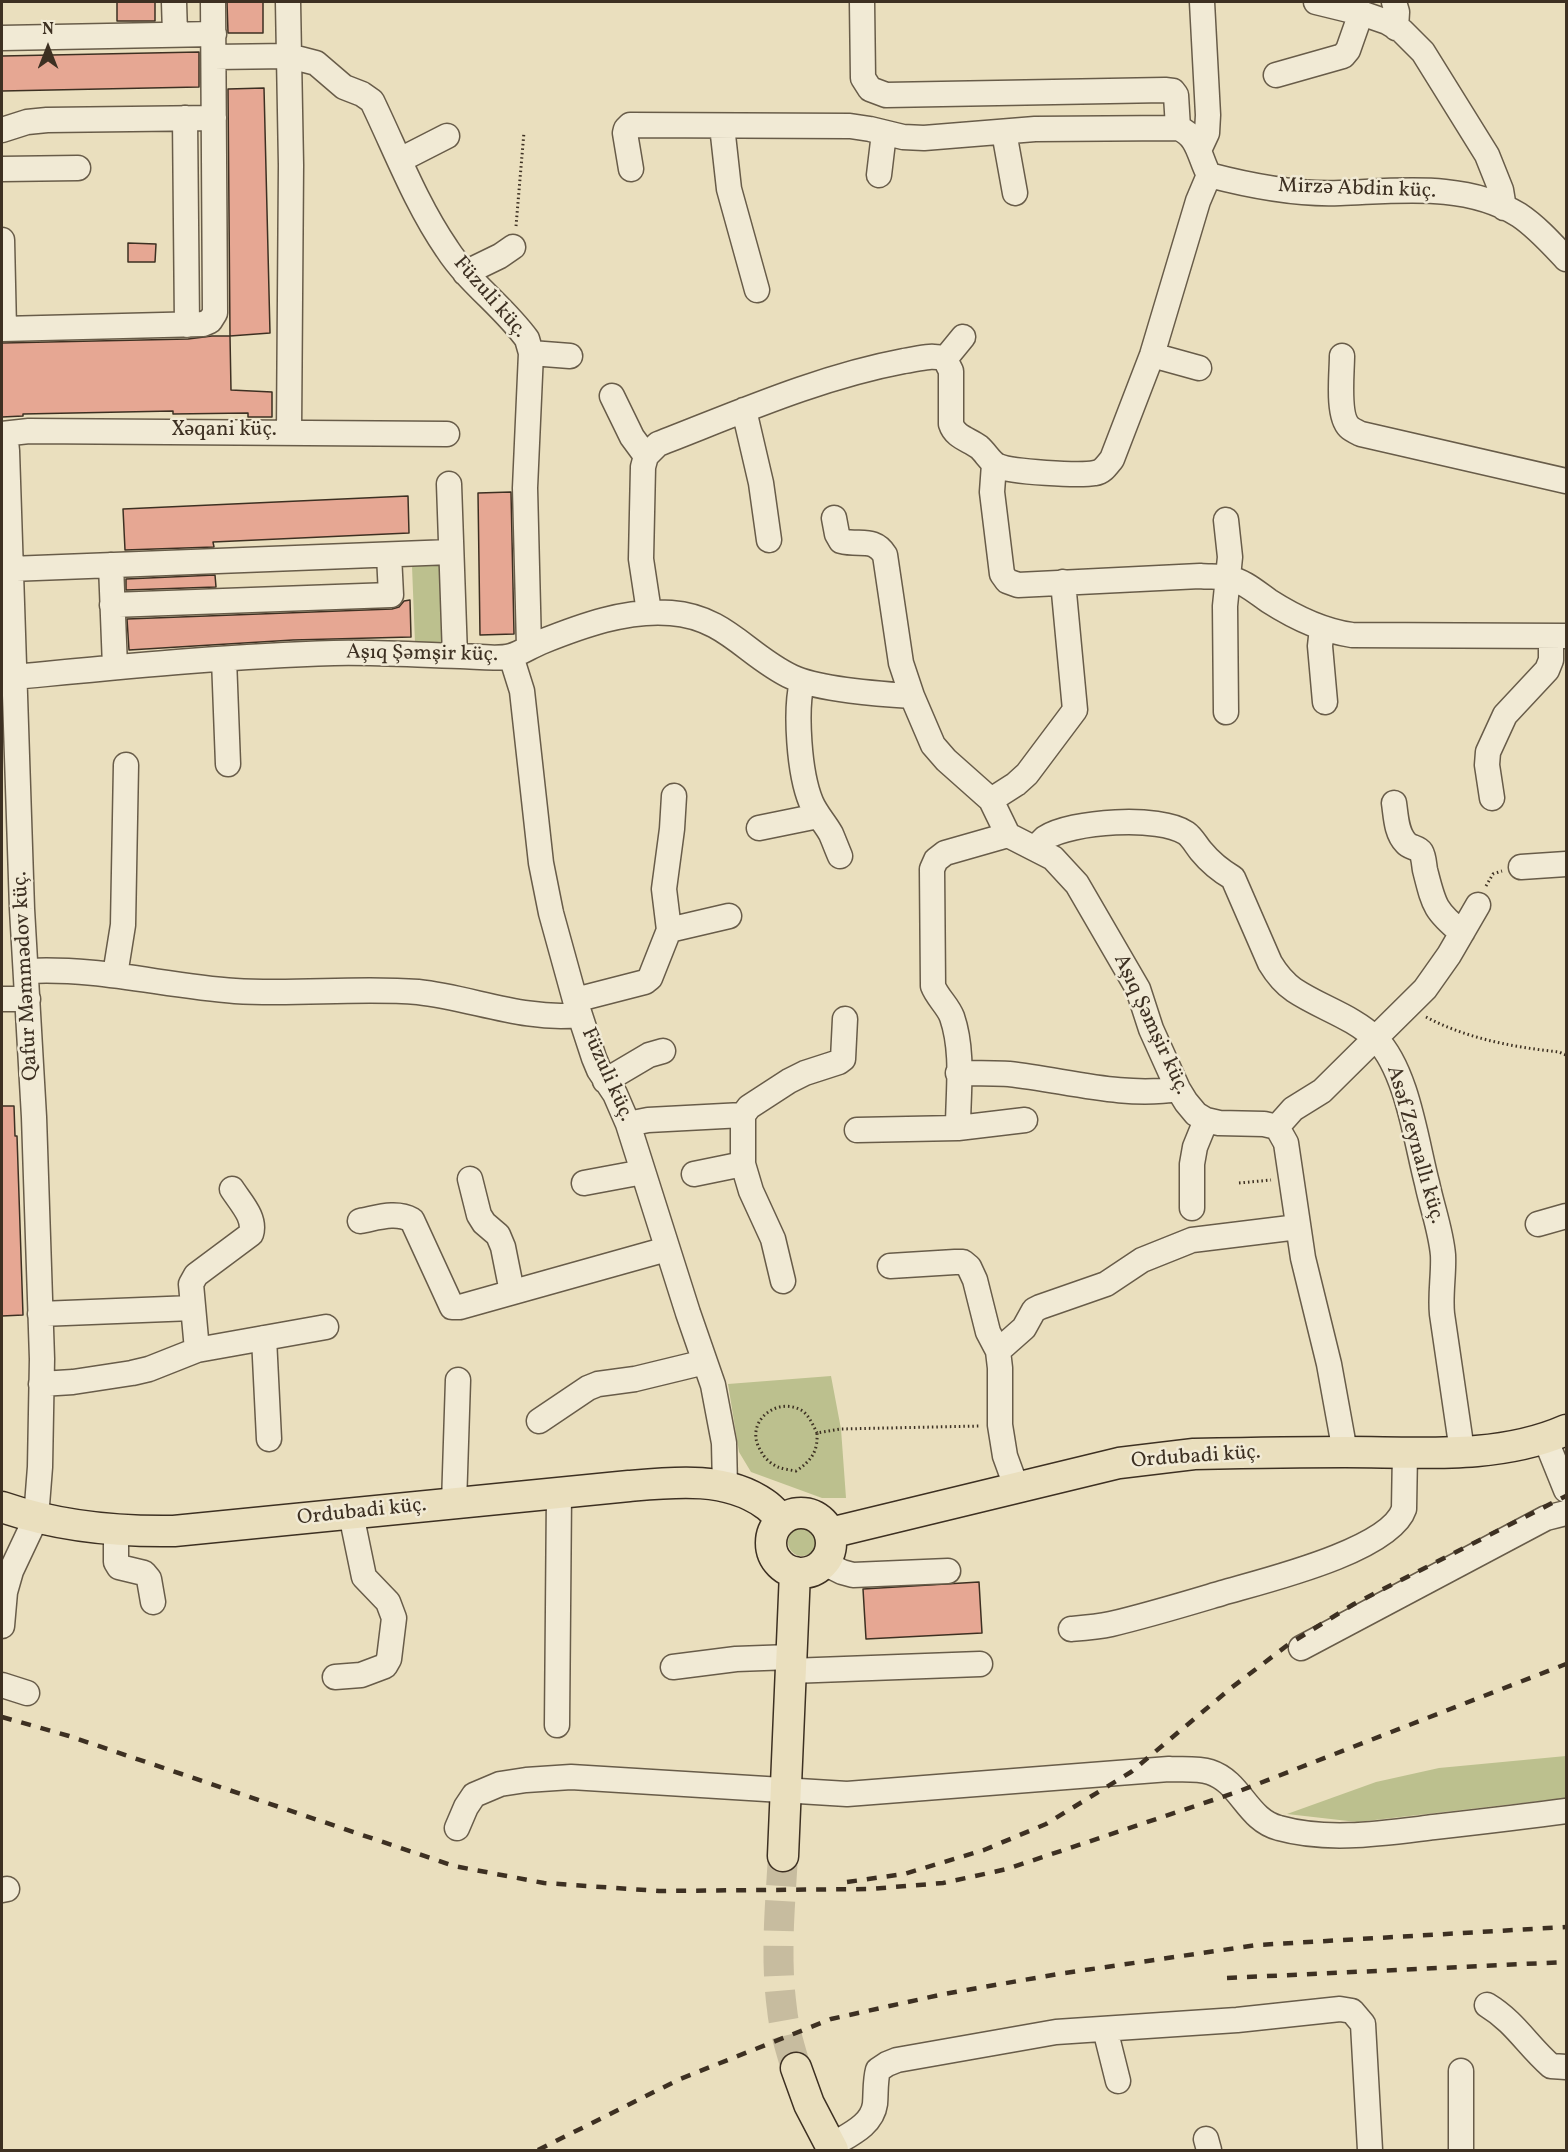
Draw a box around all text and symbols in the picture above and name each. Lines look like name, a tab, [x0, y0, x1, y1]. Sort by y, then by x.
north arrow	[18, 18, 78, 78]
text: N	[42, 19, 54, 41]
street label: Mirzə Abdin küç.	[1278, 175, 1436, 205]
street label: Füzuli küç.	[447, 252, 531, 344]
street label: Xəqani küç.	[171, 418, 277, 444]
street label: Aşıq Şəmşir küç.	[346, 641, 498, 669]
street label: Qafur Məmmədov küç.	[9, 871, 45, 1081]
street label: Aşıq Şəmşir küç.	[1106, 951, 1194, 1099]
street label: Füzuli küç.	[574, 1024, 638, 1126]
street label: Asəf Zeynallı küç.	[1379, 1063, 1449, 1227]
street label: Ordubadi küç.	[1130, 1441, 1262, 1475]
street label: Ordubadi küç.	[296, 1494, 428, 1532]

